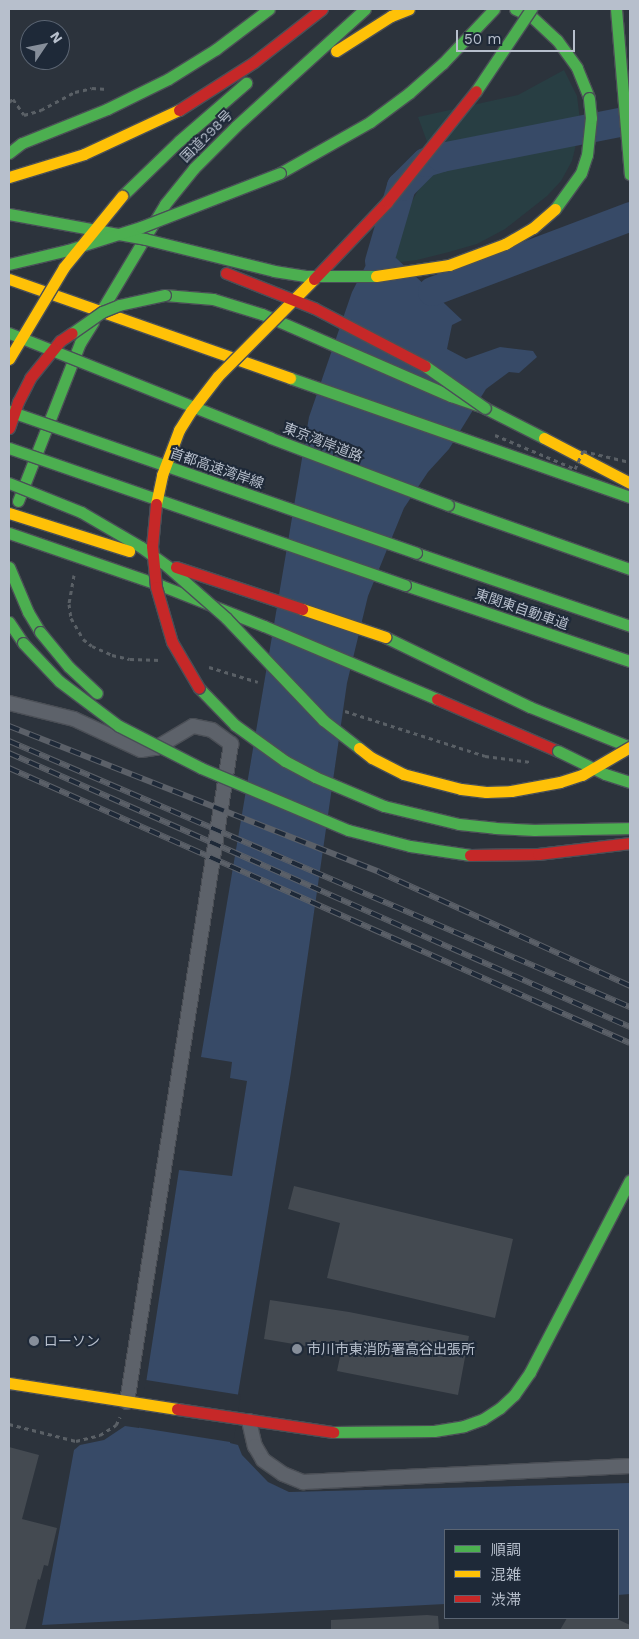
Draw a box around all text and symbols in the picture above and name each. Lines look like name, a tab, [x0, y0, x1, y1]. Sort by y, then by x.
north arrow	[20, 20, 70, 70]
scale bar	[459, 20, 578, 52]
text: N	[47, 28, 66, 46]
text: 50 m	[464, 30, 501, 48]
street label: 国道298号	[176, 106, 236, 166]
street label: 東京湾岸道路	[281, 419, 365, 465]
street label: 首都高速湾岸線	[168, 444, 266, 492]
street label: 東関東自動車道	[473, 585, 571, 633]
place label: ローソン	[44, 1333, 100, 1349]
marker: ローソン	[28, 1335, 40, 1347]
place label: 市川市東消防署高谷出張所	[307, 1341, 475, 1357]
marker: 市川市東消防署高谷出張所	[291, 1343, 303, 1355]
legend	[444, 1529, 619, 1619]
text: 順調	[491, 1541, 521, 1559]
text: 混雑	[491, 1566, 521, 1584]
text: 渋滞	[491, 1591, 521, 1609]

